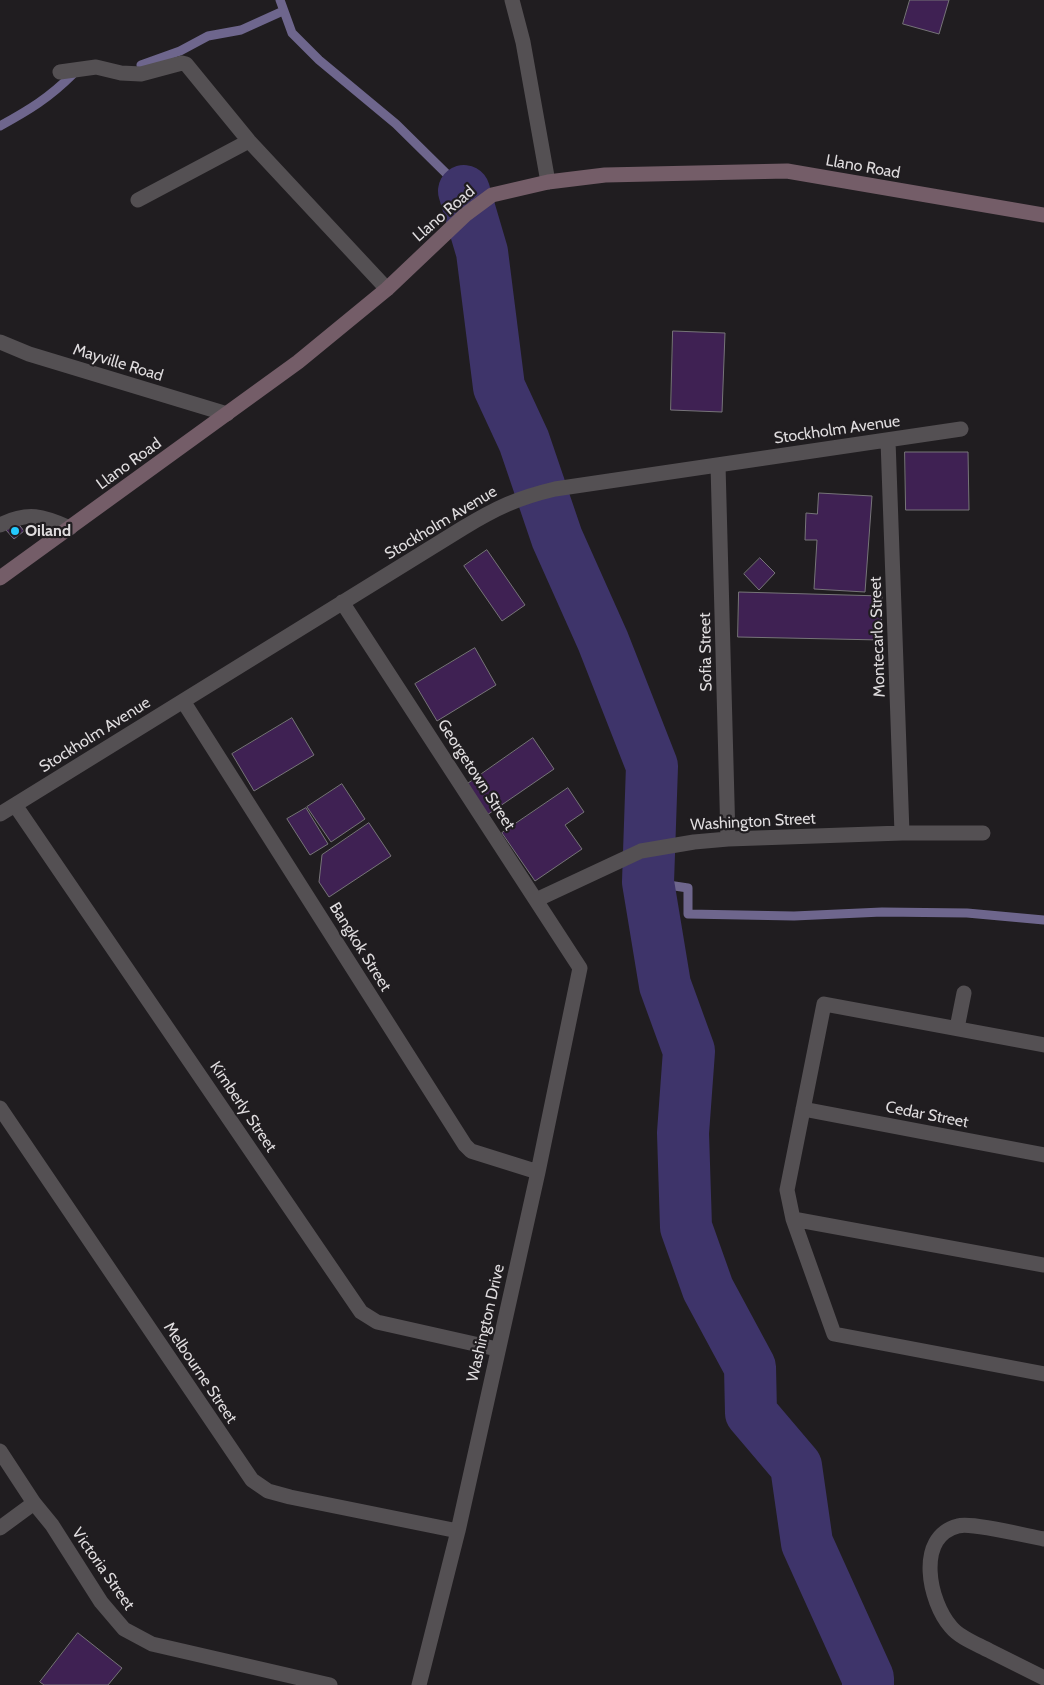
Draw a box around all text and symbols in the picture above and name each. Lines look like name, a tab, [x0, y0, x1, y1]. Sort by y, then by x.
street label: Llano Road	[824, 151, 902, 183]
street label: Llano Road	[409, 182, 479, 246]
street label: Mayville Road	[70, 340, 166, 386]
street label: Stockholm Avenue	[773, 412, 901, 448]
street label: Llano Road	[93, 434, 165, 494]
street label: Stockholm Avenue	[382, 482, 500, 564]
place label: Oiland	[25, 521, 71, 541]
marker: Oiland	[9, 525, 21, 537]
street label: Montecarlo Street	[866, 576, 890, 698]
street label: Sofia Street	[696, 612, 716, 692]
street label: Stockholm Avenue	[36, 693, 154, 777]
street label: Georgetown Street	[433, 716, 519, 834]
street label: Washington Street	[690, 809, 816, 835]
street label: Bangkok Street	[325, 899, 395, 995]
street label: Kimberly Street	[206, 1058, 280, 1156]
street label: Cedar Street	[884, 1098, 970, 1132]
street label: Washington Drive	[463, 1262, 509, 1384]
street label: Melbourne Street	[159, 1319, 241, 1427]
street label: Victoria Street	[68, 1524, 138, 1614]

